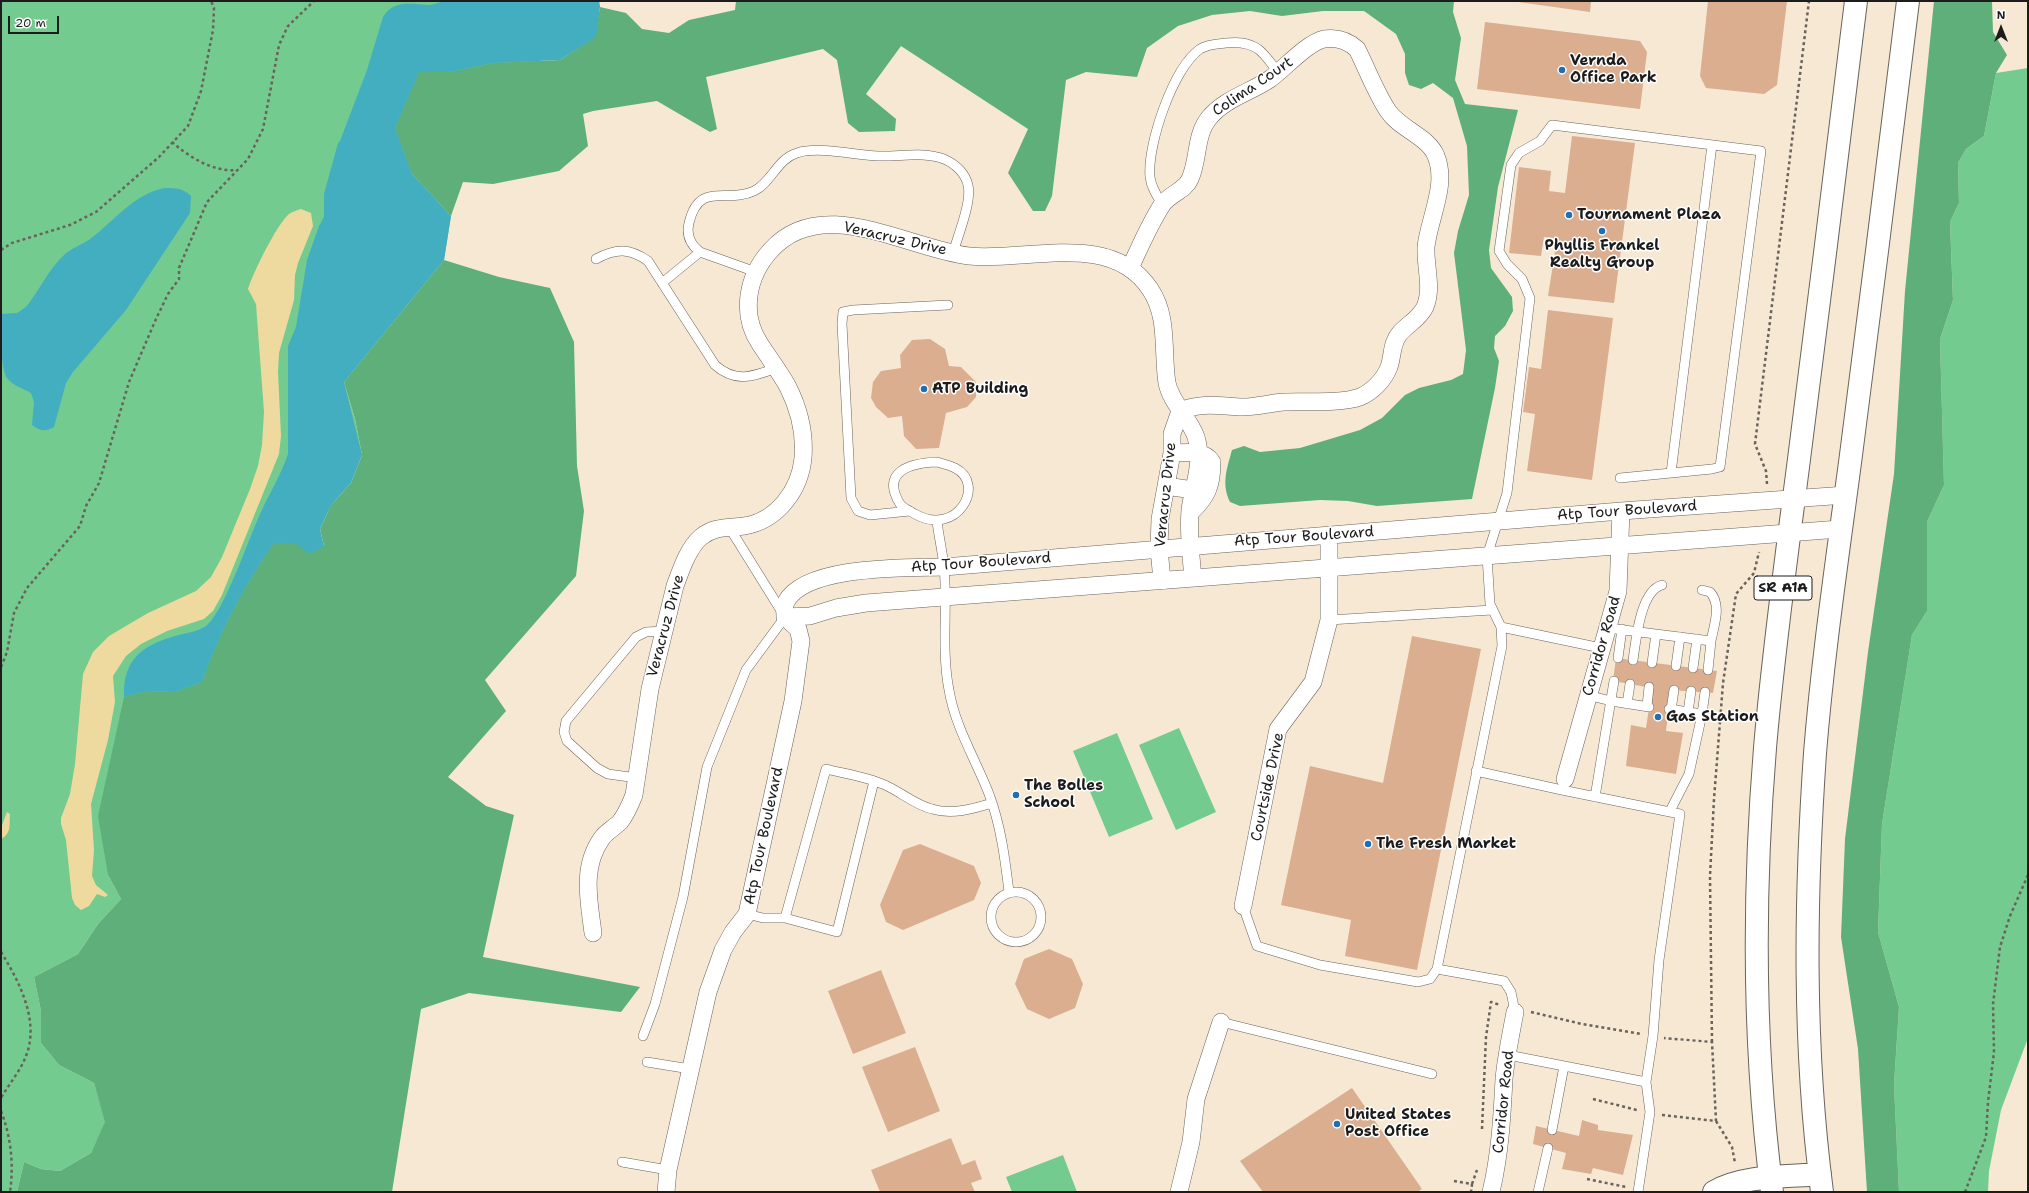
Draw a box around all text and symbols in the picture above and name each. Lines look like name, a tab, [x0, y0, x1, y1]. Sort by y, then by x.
scale bar	[10, 8, 61, 34]
north arrow	[1981, 8, 2021, 48]
text: N	[1997, 8, 2005, 23]
text: 20 m	[15, 15, 46, 31]
place label: Vernda Office Park	[1570, 52, 1657, 87]
street label: Colima Court	[1209, 53, 1297, 121]
marker: Vernda Office Park	[1557, 65, 1567, 75]
place label: Tournament Plaza	[1577, 206, 1721, 224]
marker: Tournament Plaza	[1564, 210, 1574, 220]
street label: Veracruz Drive	[841, 218, 949, 260]
marker: Phyllis Frankel Realty Group	[1597, 226, 1607, 236]
place label: Phyllis Frankel Realty Group	[1544, 237, 1660, 272]
place label: ATP Building	[932, 380, 1028, 398]
marker: ATP Building	[919, 384, 929, 394]
street label: Veracruz Drive	[1152, 442, 1180, 548]
street label: Atp Tour Boulevard	[1556, 497, 1698, 525]
street label: Atp Tour Boulevard	[1233, 523, 1375, 551]
street label: Atp Tour Boulevard	[910, 549, 1052, 577]
street label: Veracruz Drive	[644, 573, 688, 679]
road number: SR A1A	[1754, 576, 1812, 600]
street label: Corridor Road	[1579, 594, 1625, 698]
place label: Gas Station	[1666, 708, 1759, 726]
marker: Gas Station	[1653, 712, 1663, 722]
street label: Courtside Drive	[1248, 731, 1288, 843]
street label: Atp Tour Boulevard	[741, 766, 787, 906]
place label: The Bolles School	[1024, 777, 1103, 812]
marker: The Bolles School	[1011, 790, 1021, 800]
place label: The Fresh Market	[1376, 835, 1516, 853]
marker: The Fresh Market	[1363, 839, 1373, 849]
street label: Corridor Road	[1490, 1050, 1518, 1154]
place label: United States Post Office	[1345, 1106, 1451, 1141]
marker: United States Post Office	[1332, 1119, 1342, 1129]

